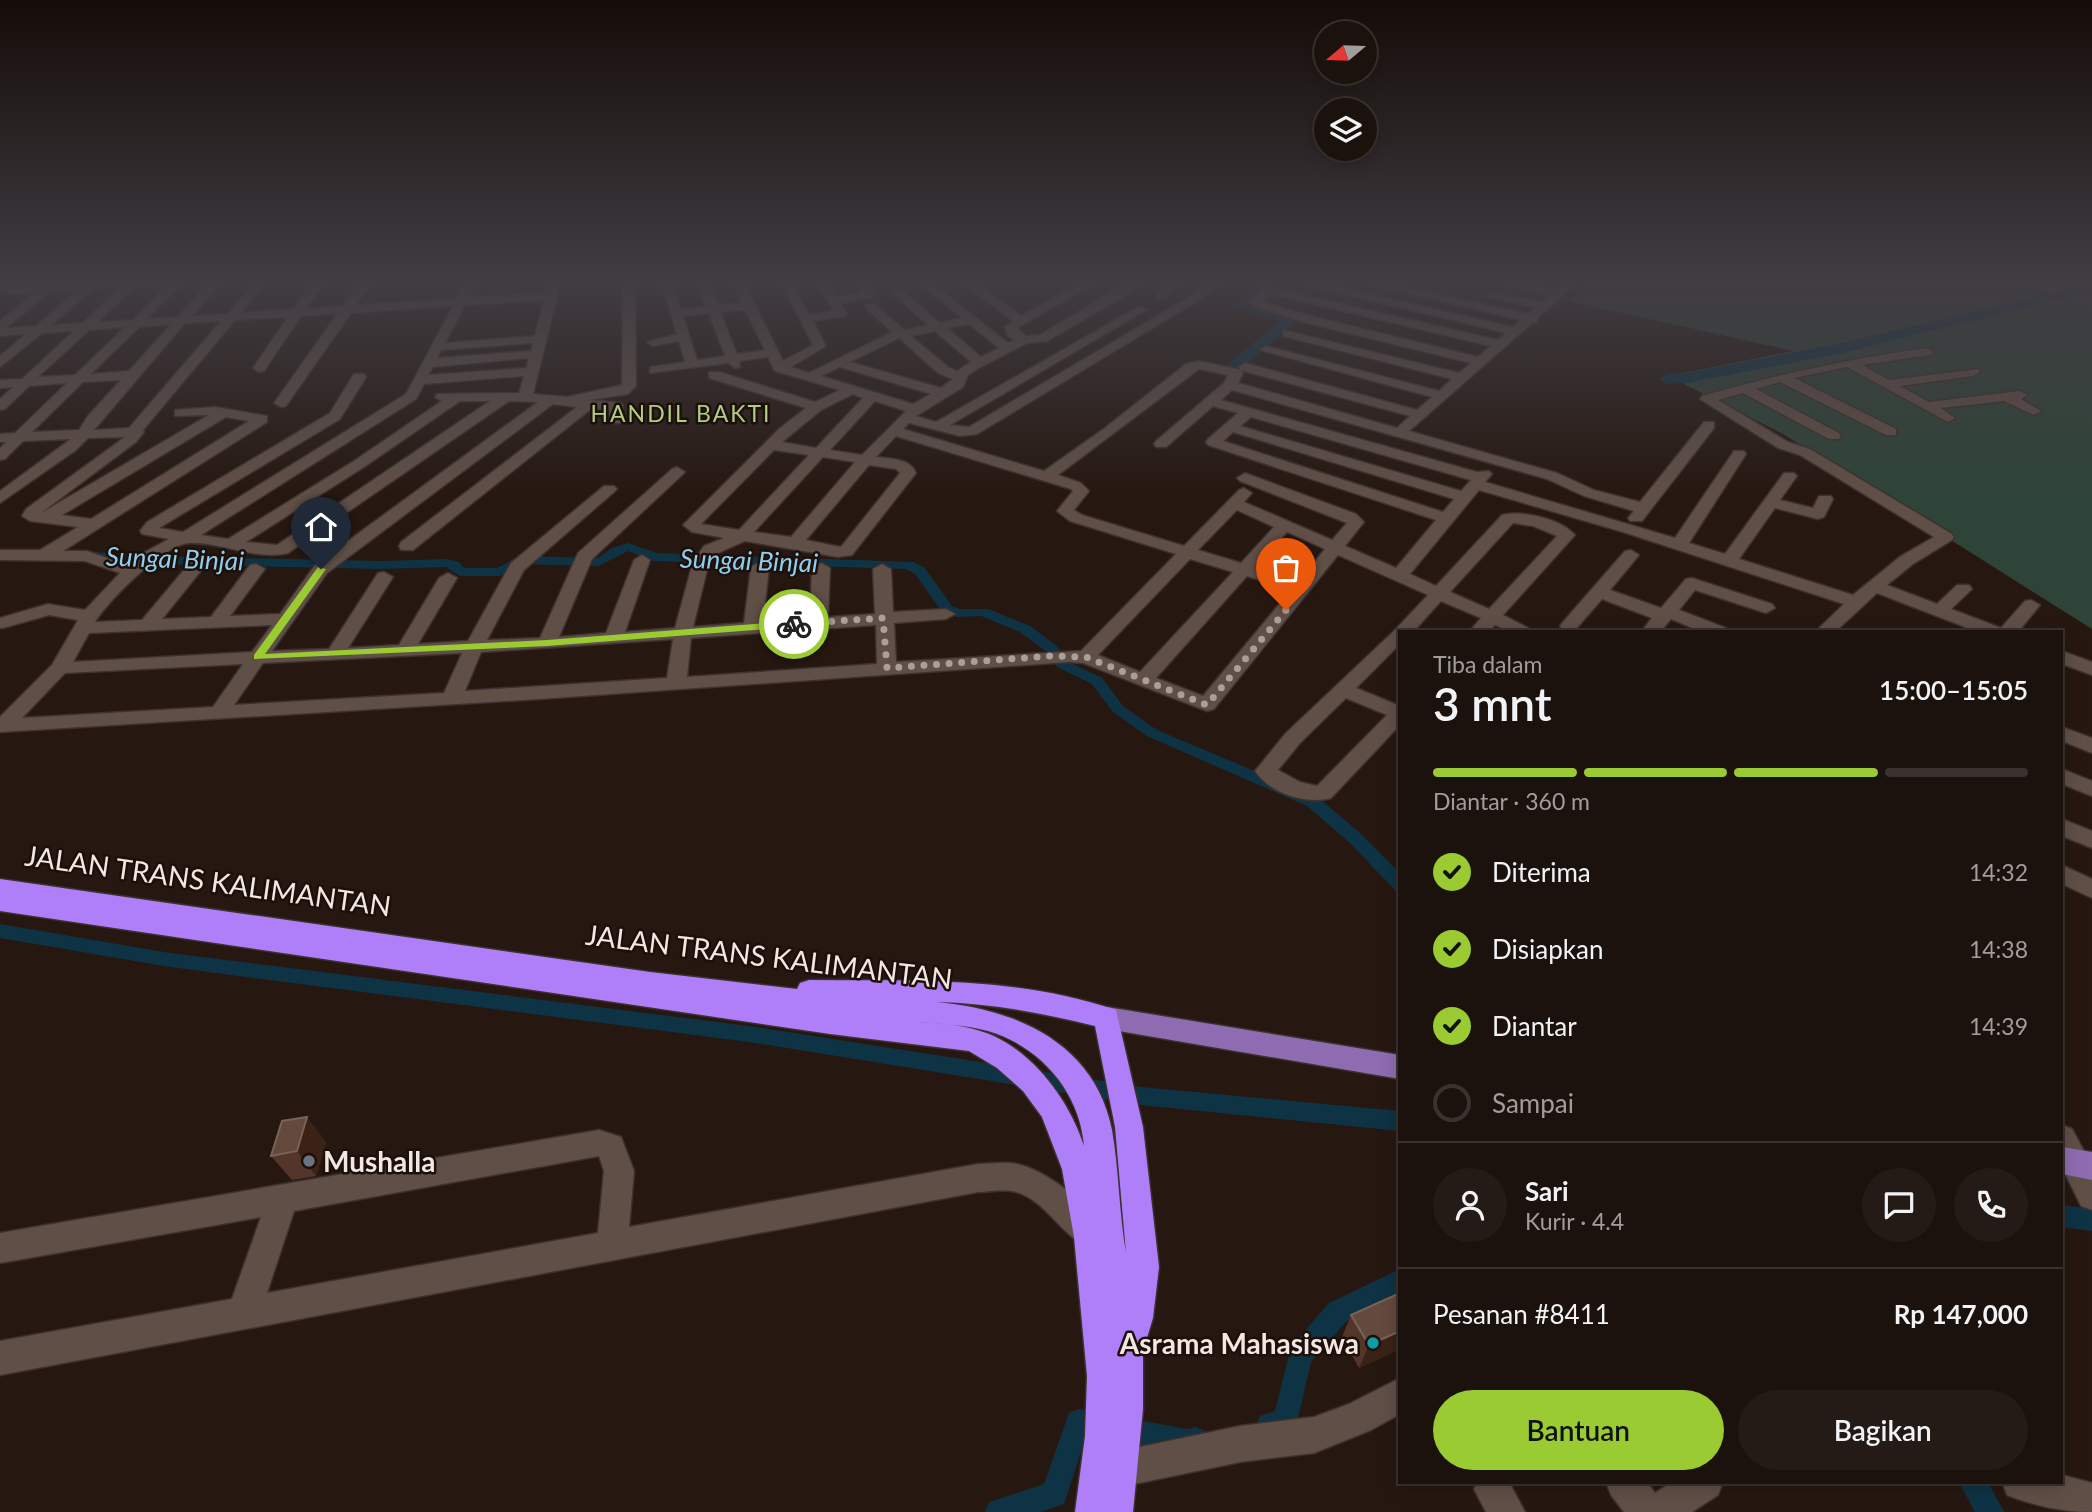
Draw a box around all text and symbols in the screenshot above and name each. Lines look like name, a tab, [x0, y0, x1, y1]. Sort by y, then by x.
north arrow	[1314, 21, 1377, 84]
map controls	[1314, 21, 1377, 161]
button: layers	[1314, 98, 1377, 161]
district label: HANDIL BAKTI	[590, 399, 772, 427]
pin	[291, 497, 351, 569]
icon: home	[302, 508, 340, 546]
pin	[1256, 538, 1316, 610]
water label: Sungai Binjai	[105, 540, 245, 576]
water label: Sungai Binjai	[679, 542, 819, 578]
icon: bag	[1267, 549, 1305, 587]
courier	[759, 589, 829, 659]
icon: bike	[775, 605, 813, 643]
text: Tiba dalam	[1433, 650, 1542, 678]
text: 15:00–15:05	[1879, 674, 2028, 706]
text: 3 mnt	[1433, 676, 1552, 731]
text: Diantar · 360 m	[1433, 787, 1590, 815]
street label: JALAN TRANS KALIMANTAN	[23, 837, 393, 923]
icon: check	[1433, 853, 1471, 891]
text: Diterima	[1492, 856, 1591, 888]
text: 14:32	[1969, 858, 2028, 886]
street label: JALAN TRANS KALIMANTAN	[584, 917, 954, 995]
icon: check	[1433, 930, 1471, 968]
text: Disiapkan	[1492, 933, 1603, 965]
text: 14:38	[1969, 935, 2028, 963]
icon: check	[1433, 1007, 1471, 1045]
text: Diantar	[1492, 1010, 1577, 1042]
text: 14:39	[1969, 1012, 2028, 1040]
text: Sampai	[1492, 1087, 1574, 1119]
place label: Mushalla	[323, 1144, 435, 1178]
marker: Mushalla	[301, 1153, 317, 1169]
button: person	[1433, 1168, 1507, 1242]
button: chat	[1862, 1168, 1936, 1242]
button: phone	[1954, 1168, 2028, 1242]
text: Sari	[1525, 1175, 1569, 1207]
text: Kurir · 4.4	[1525, 1207, 1624, 1235]
text: Pesanan #8411	[1433, 1298, 1610, 1330]
text: Rp 147,000	[1894, 1298, 2028, 1330]
place label: Asrama Mahasiswa	[1119, 1326, 1359, 1360]
marker: Asrama Mahasiswa	[1365, 1335, 1381, 1351]
button: Bantuan	[1433, 1390, 1724, 1470]
button: Bagikan	[1738, 1390, 2028, 1470]

